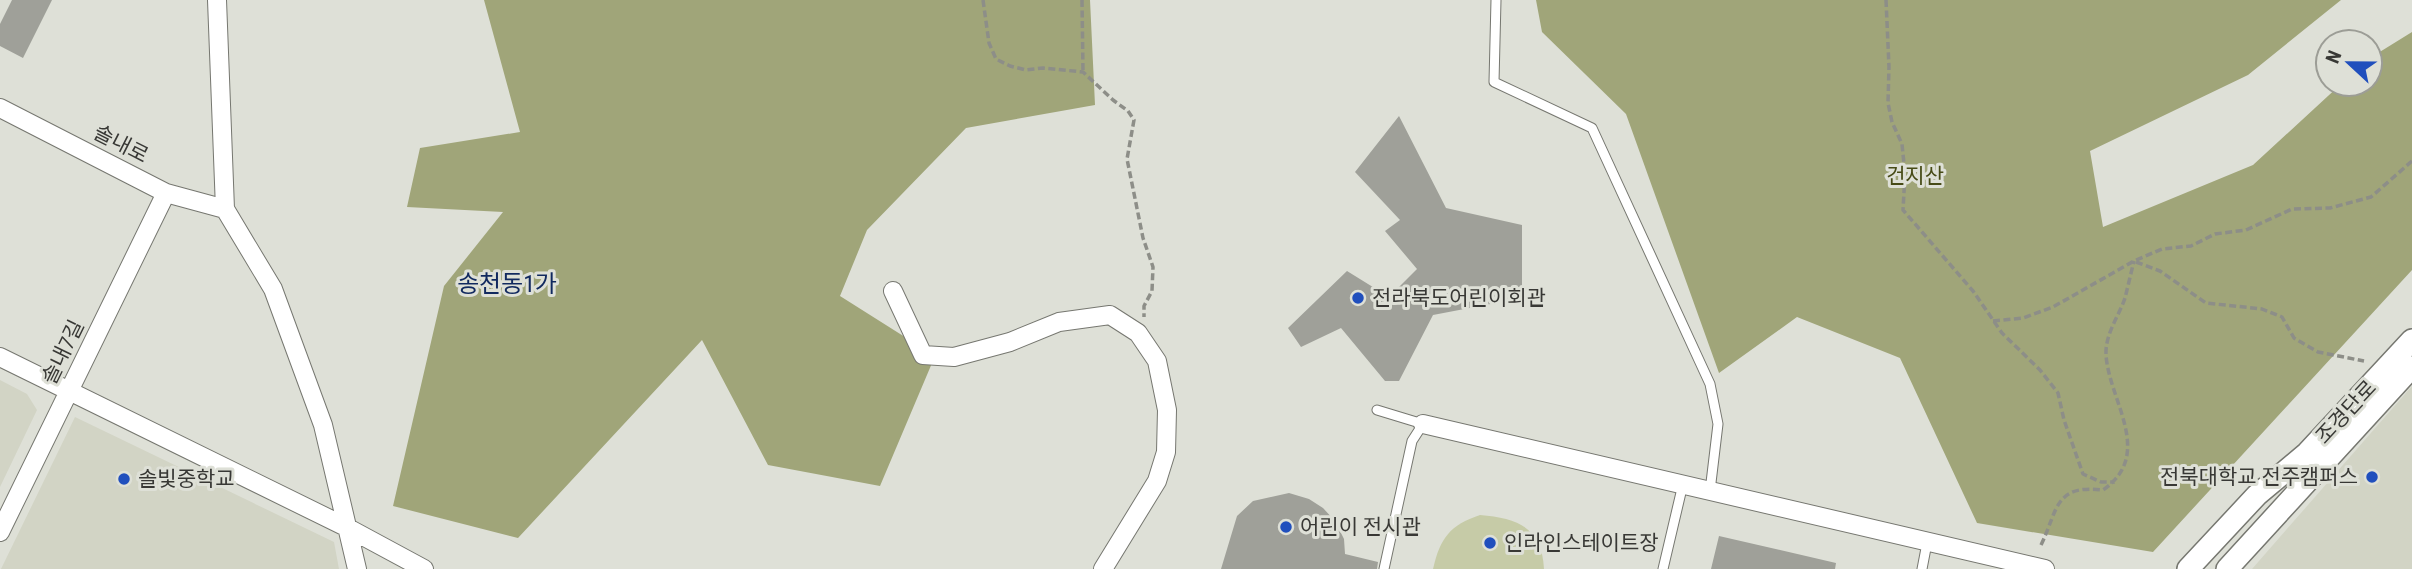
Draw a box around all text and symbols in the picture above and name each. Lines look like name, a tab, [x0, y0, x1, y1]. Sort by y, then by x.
north arrow	[2314, 28, 2384, 98]
text: N	[2321, 47, 2347, 67]
street label: 솔내로	[90, 120, 152, 168]
park label: 건지산	[1886, 164, 1944, 188]
district label: 송천동1가	[457, 270, 557, 298]
place label: 전라북도어린이회관	[1372, 286, 1546, 310]
marker: 전라북도어린이회관	[1350, 290, 1366, 306]
street label: 솔내7길	[37, 316, 89, 388]
street label: 조경단로	[2311, 376, 2381, 448]
place label: 전북대학교 전주캠퍼스	[2160, 465, 2358, 489]
place label: 솔빛중학교	[138, 467, 235, 491]
marker: 전북대학교 전주캠퍼스	[2364, 469, 2380, 485]
marker: 솔빛중학교	[116, 471, 132, 487]
place label: 어린이 전시관	[1300, 515, 1421, 539]
marker: 어린이 전시관	[1278, 519, 1294, 535]
place label: 인라인스테이트장	[1504, 531, 1659, 555]
marker: 인라인스테이트장	[1482, 535, 1498, 551]

